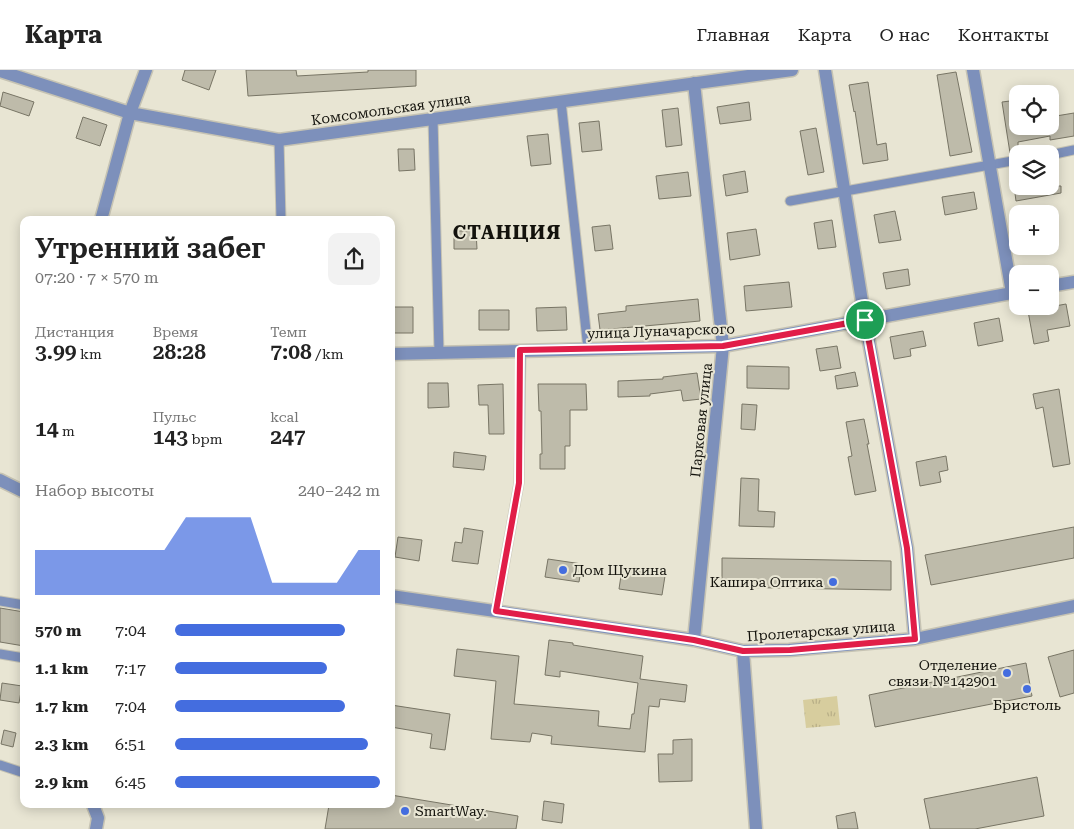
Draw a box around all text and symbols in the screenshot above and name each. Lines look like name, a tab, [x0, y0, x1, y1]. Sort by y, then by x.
text: Карта	[25, 21, 102, 49]
text: Главная	[697, 24, 770, 45]
text: Карта	[798, 24, 852, 45]
text: О нас	[880, 24, 930, 45]
text: Контакты	[958, 24, 1049, 45]
map controls	[1009, 85, 1059, 315]
button: locate	[1009, 85, 1059, 135]
street label: Комсомольская улица	[310, 90, 472, 128]
button: layers	[1009, 145, 1059, 195]
button: +	[1009, 205, 1059, 255]
district label: СТАНЦИЯ	[453, 221, 561, 244]
text: Утренний забег	[35, 232, 266, 265]
button: share	[328, 233, 380, 285]
button: −	[1009, 265, 1059, 315]
text: 07:20 · 7 × 570 m	[35, 268, 159, 287]
pin	[844, 299, 886, 341]
icon: arrive	[851, 306, 879, 334]
street label: улица Луначарского	[587, 320, 735, 342]
text: Дистанция	[35, 324, 114, 340]
text: Время	[153, 324, 198, 340]
text: Темп	[270, 324, 307, 340]
text: 3.99	[35, 340, 76, 364]
text: 28:28	[153, 340, 206, 364]
text: 7:08	[270, 340, 312, 364]
text: km	[76, 346, 102, 362]
text: /km	[312, 346, 344, 362]
street label: Парковая улица	[687, 362, 715, 478]
text: Пульс	[153, 409, 196, 425]
text: kcal	[270, 409, 299, 425]
text: 14	[35, 417, 59, 441]
text: m	[59, 423, 75, 439]
text: 143	[153, 425, 188, 449]
text: 247	[270, 425, 306, 449]
text: bpm	[188, 431, 222, 447]
text: Набор высоты	[35, 481, 154, 500]
text: 240–242 m	[298, 481, 380, 500]
place label: Дом Щукина	[573, 562, 667, 578]
marker: Дом Щукина	[557, 564, 569, 576]
place label: Кашира Оптика	[710, 574, 823, 590]
marker: Кашира Оптика	[827, 576, 839, 588]
street label: Пролетарская улица	[746, 618, 896, 644]
text: 570 m	[35, 621, 81, 640]
text: 7:04	[115, 621, 146, 640]
place label: Отделение связи №142901	[888, 657, 997, 689]
text: 1.1 km	[35, 659, 88, 678]
text: 7:17	[115, 659, 146, 678]
marker: Отделение связи №142901	[1001, 667, 1013, 679]
marker: Бристоль	[1021, 683, 1033, 695]
text: 1.7 km	[35, 697, 88, 716]
text: 7:04	[115, 697, 146, 716]
place label: Бристоль	[993, 697, 1062, 713]
text: 2.3 km	[35, 735, 88, 754]
text: 6:51	[115, 735, 146, 754]
text: 2.9 km	[35, 773, 88, 792]
text: 6:45	[115, 773, 146, 792]
place label: SmartWay.	[415, 803, 487, 819]
marker: SmartWay.	[399, 805, 411, 817]

